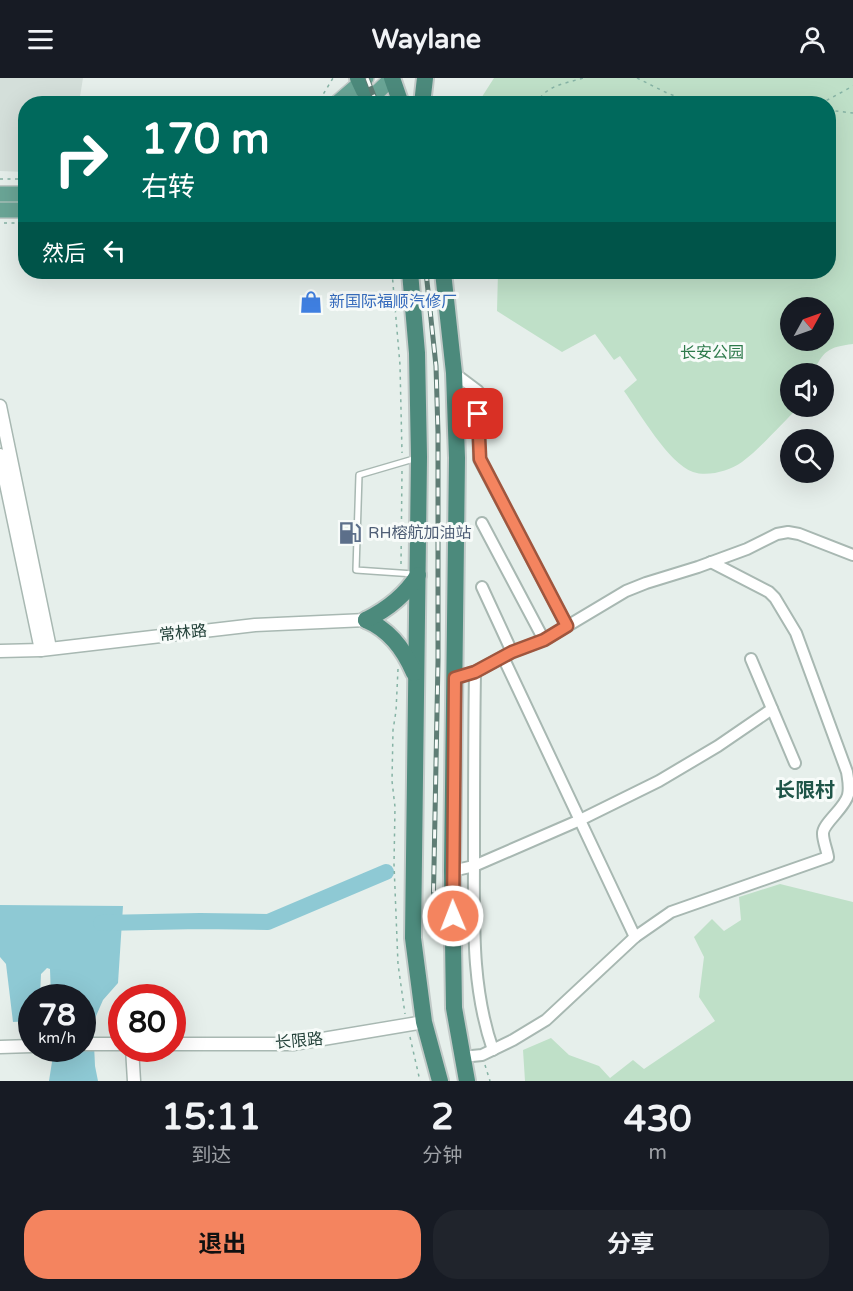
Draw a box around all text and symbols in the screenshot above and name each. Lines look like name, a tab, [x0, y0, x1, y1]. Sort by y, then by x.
icon: menu	[24, 23, 57, 56]
text: Waylane	[372, 23, 481, 56]
icon: person	[796, 23, 829, 56]
text: 170 m	[141, 114, 270, 165]
icon: right	[42, 120, 120, 198]
text: 右转	[141, 171, 195, 204]
icon: left	[98, 234, 131, 267]
text: 然后	[42, 241, 86, 267]
shop icon: 新国际福顺汽修厂	[298, 289, 324, 315]
place label: 新国际福顺汽修厂	[329, 292, 457, 312]
north arrow	[780, 297, 834, 351]
map controls	[780, 297, 834, 483]
park label: 长安公园	[680, 343, 744, 363]
button: sound	[780, 363, 834, 417]
pin	[452, 388, 503, 439]
icon: arrive	[461, 397, 494, 430]
button: search	[780, 429, 834, 483]
fuel station icon: RH榕航加油站	[337, 520, 363, 546]
place label: RH榕航加油站	[368, 523, 471, 543]
street label: 常林路	[158, 621, 208, 645]
district label: 长限村	[775, 779, 835, 803]
position arrow	[421, 884, 485, 948]
speed limit sign: 80	[108, 984, 186, 1062]
text: 78	[38, 997, 76, 1034]
text: km/h	[38, 1029, 76, 1047]
street label: 长限路	[274, 1029, 324, 1053]
text: 15:11	[161, 1096, 261, 1139]
text: 2	[431, 1096, 454, 1139]
text: 430	[624, 1098, 692, 1141]
text: m	[649, 1141, 667, 1165]
text: 到达	[191, 1144, 231, 1168]
text: 分钟	[422, 1144, 462, 1168]
button: 退出	[24, 1210, 421, 1279]
button: 分享	[433, 1210, 829, 1279]

